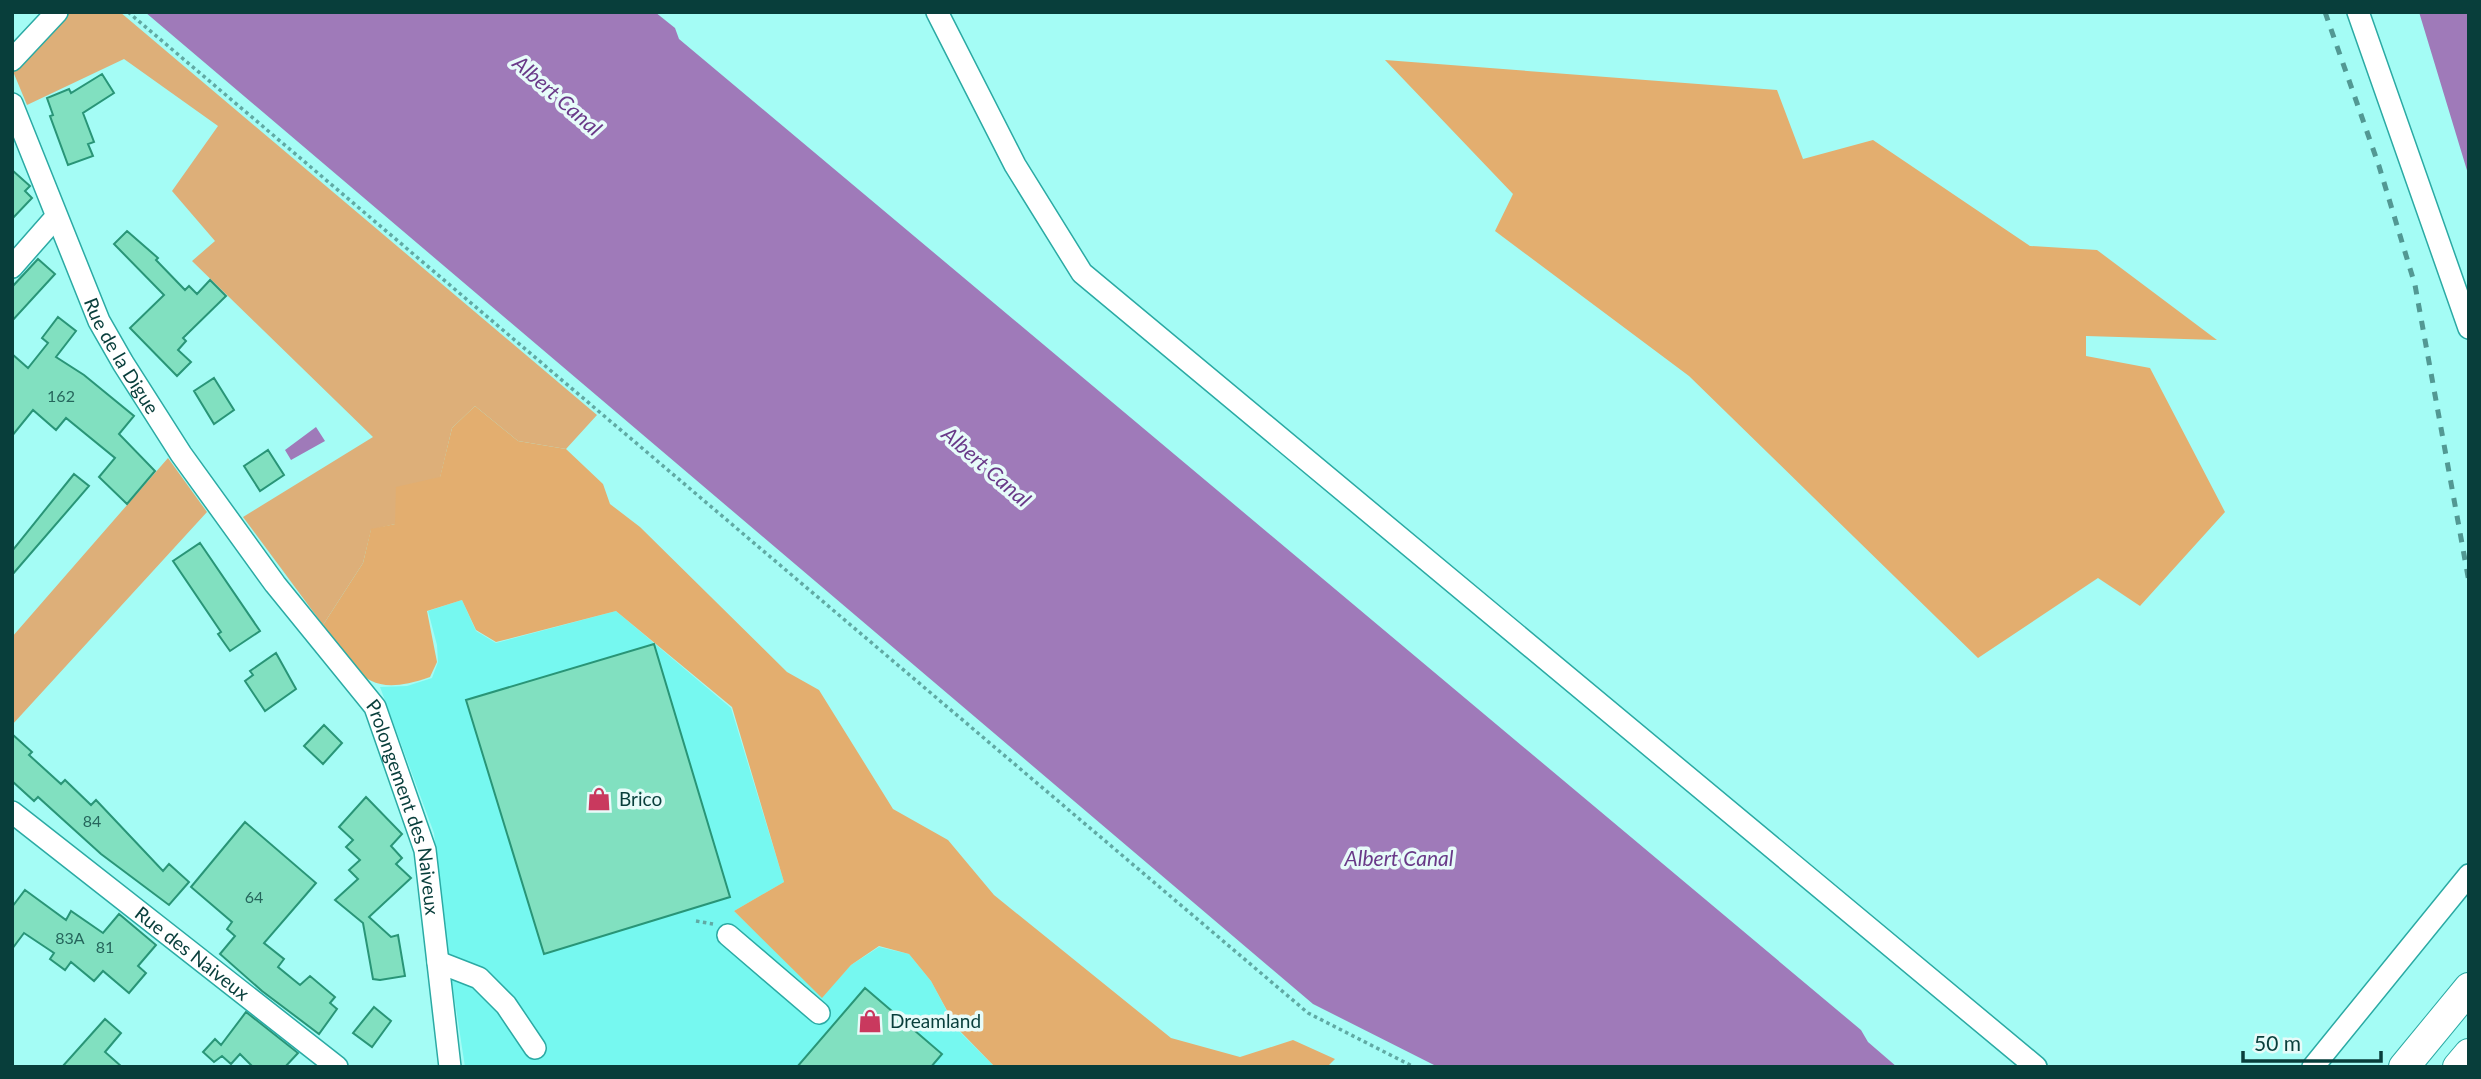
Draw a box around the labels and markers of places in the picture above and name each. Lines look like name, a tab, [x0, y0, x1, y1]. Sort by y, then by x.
shop icon: Brico	[585, 785, 613, 813]
place label: Brico	[619, 787, 662, 810]
shop icon: Dreamland	[856, 1007, 884, 1035]
place label: Dreamland	[890, 1009, 981, 1032]

